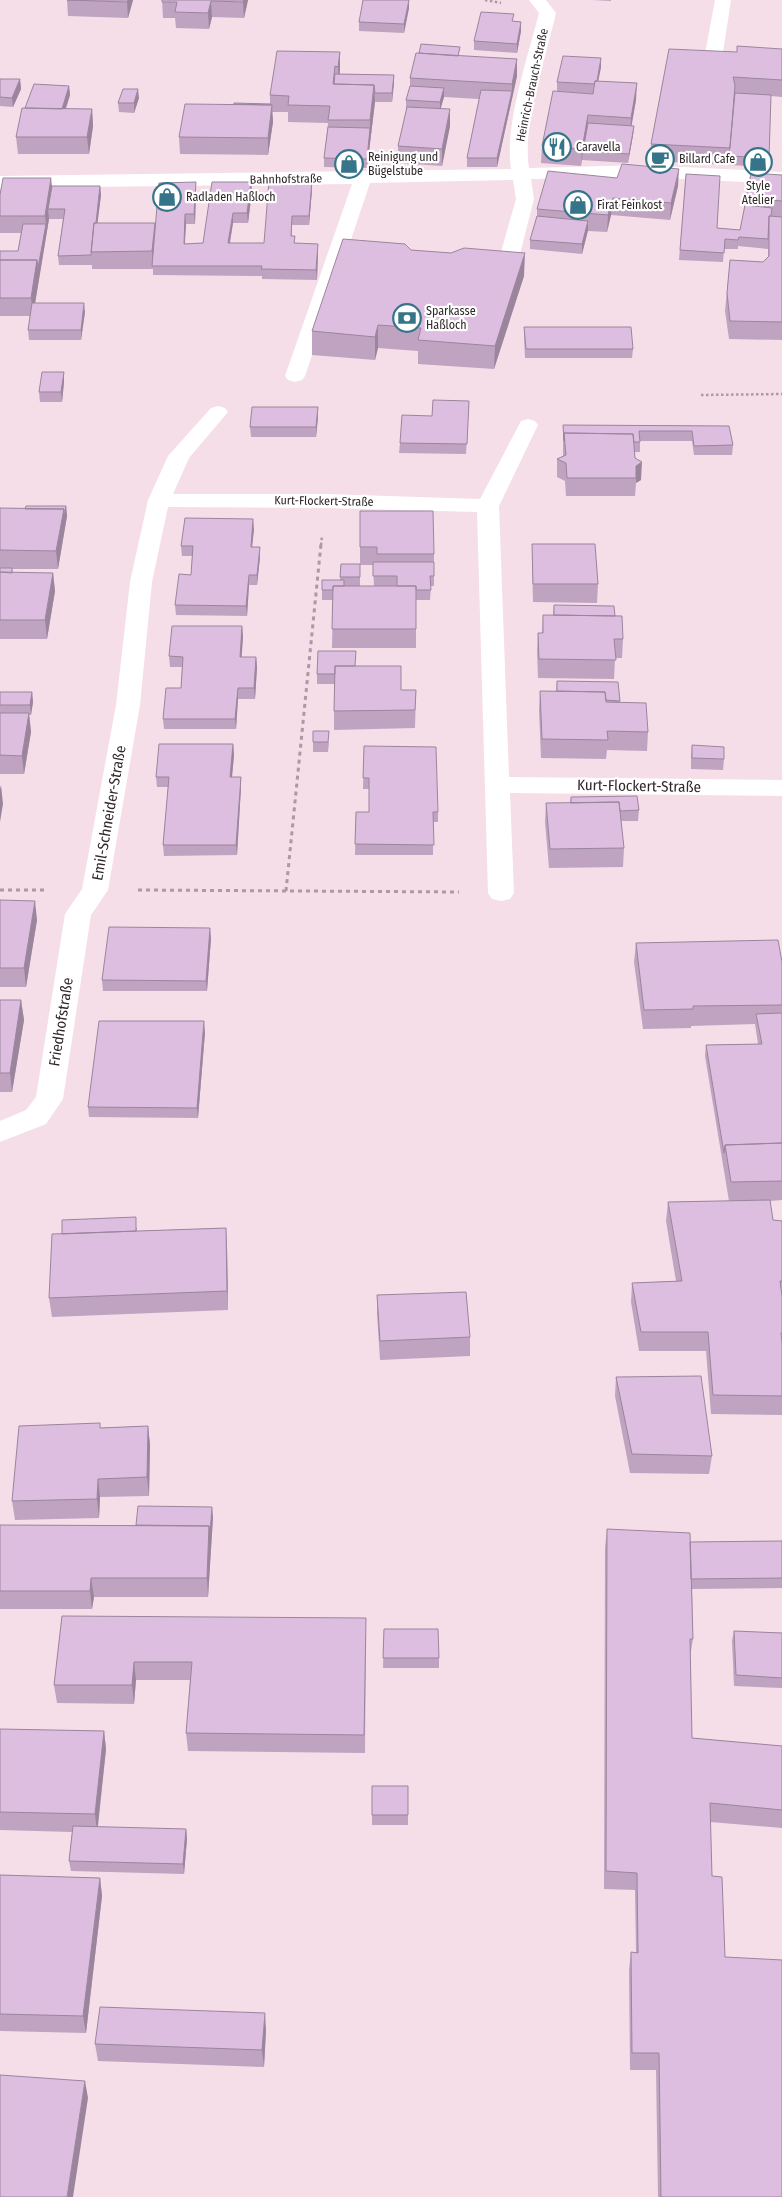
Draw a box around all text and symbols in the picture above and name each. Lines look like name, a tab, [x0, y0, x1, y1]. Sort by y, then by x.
street label: Heinrich-Brauch-Straße	[513, 27, 551, 143]
restaurant icon: Caravella	[542, 132, 572, 162]
place label: Caravella	[576, 140, 621, 154]
cafe icon: Billard Cafe	[645, 144, 675, 174]
shop icon: Style Atelier	[743, 147, 773, 177]
shop icon: Reinigung und Bügelstube	[334, 149, 364, 179]
place label: Reinigung und Bügelstube	[368, 150, 438, 178]
place label: Billard Cafe	[679, 152, 735, 166]
street label: Bahnhofstraße	[250, 171, 322, 187]
place label: Style Atelier	[742, 179, 775, 207]
shop icon: Radladen Haßloch	[152, 182, 182, 212]
place label: Radladen Haßloch	[186, 190, 276, 204]
shop icon: Firat Feinkost	[563, 190, 593, 220]
place label: Firat Feinkost	[597, 198, 662, 212]
bank icon: Sparkasse Haßloch	[392, 303, 422, 333]
place label: Sparkasse Haßloch	[426, 304, 476, 332]
street label: Kurt-Flockert-Straße	[274, 493, 374, 509]
street label: Emil-Schneider-Straße	[88, 744, 130, 882]
street label: Kurt-Flockert-Straße	[577, 776, 701, 796]
street label: Friedhofstraße	[45, 976, 77, 1068]

